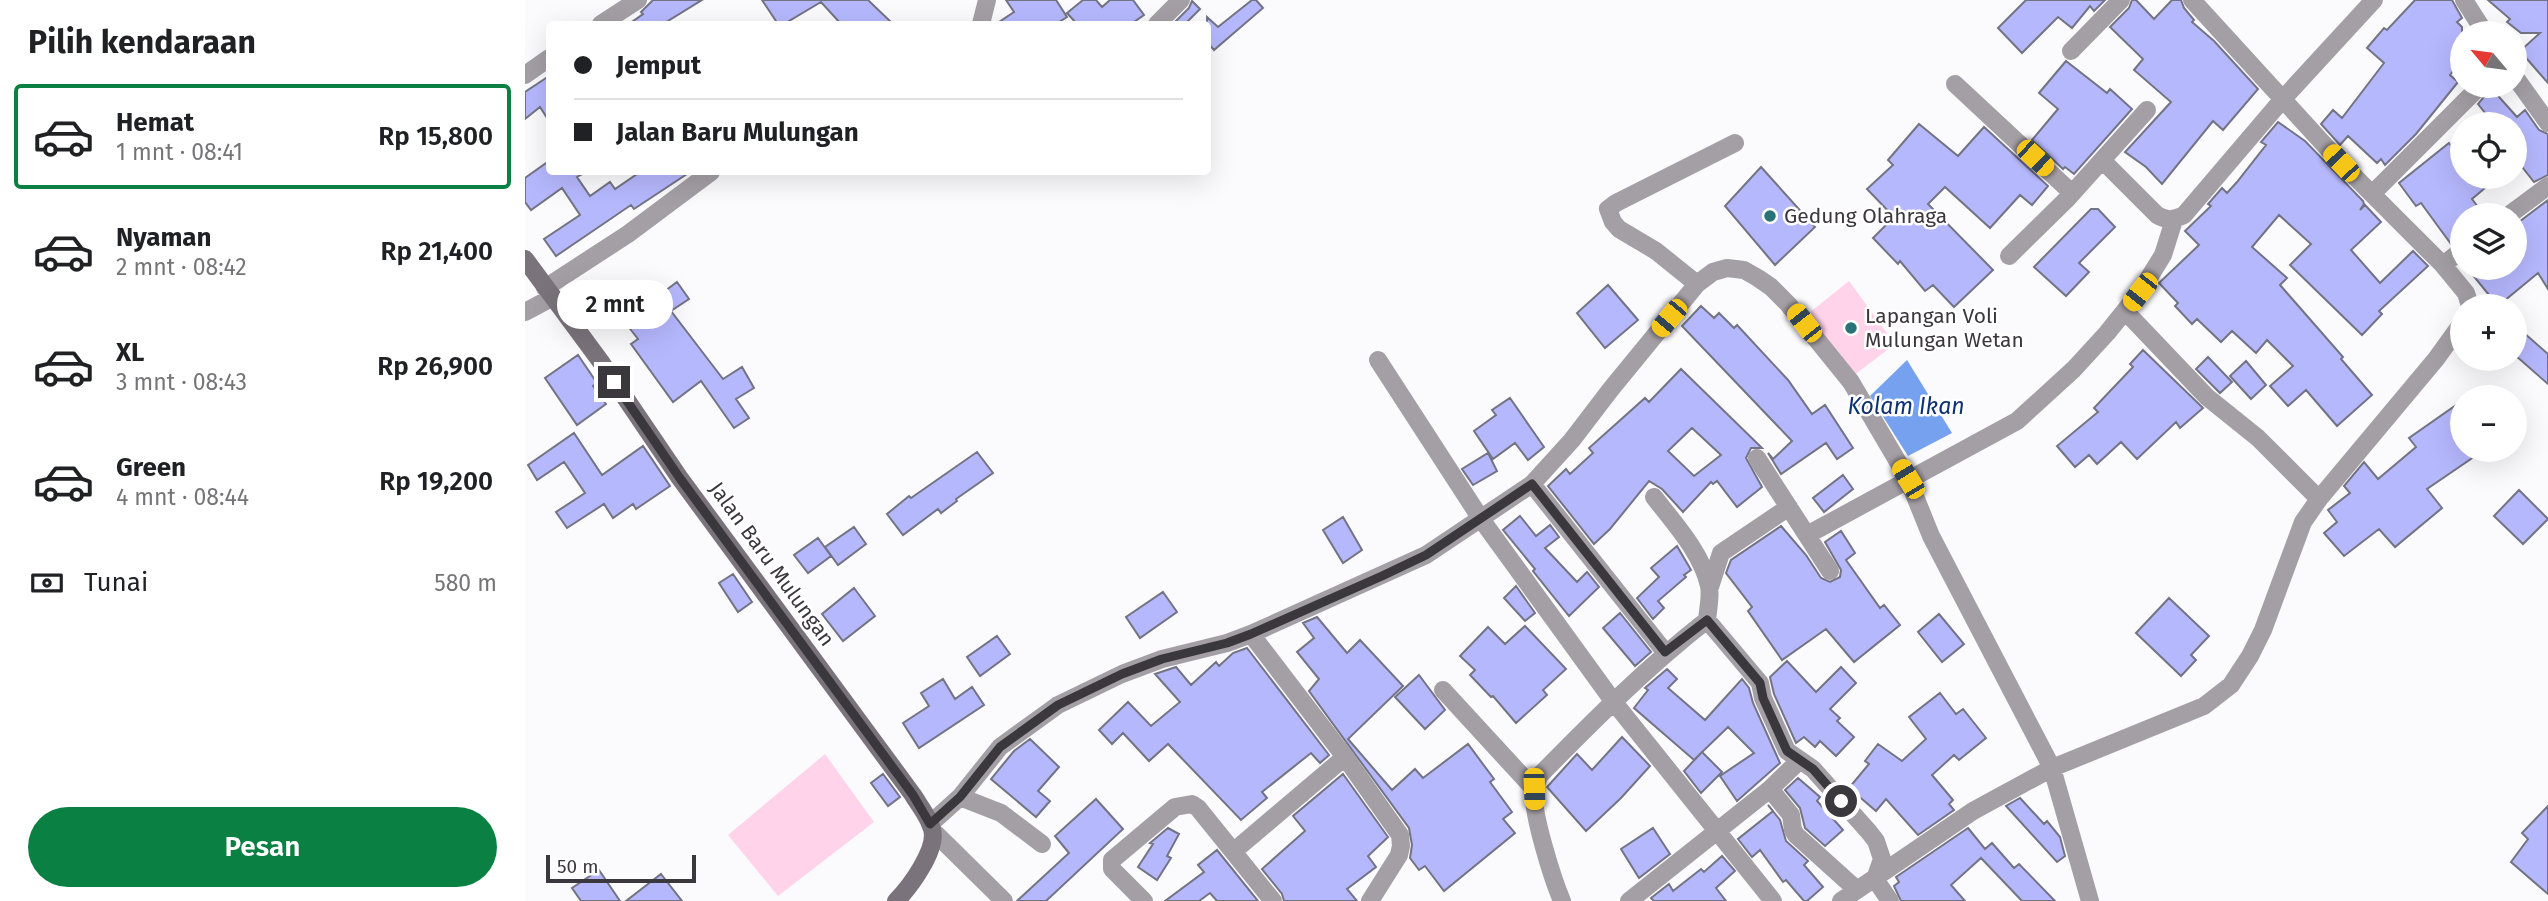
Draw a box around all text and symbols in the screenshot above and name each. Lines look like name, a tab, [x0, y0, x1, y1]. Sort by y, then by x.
north arrow	[2450, 21, 2527, 98]
map controls	[2450, 21, 2527, 462]
text: Pilih kendaraan	[28, 23, 256, 61]
text: Jemput	[616, 50, 701, 81]
icon: car	[32, 105, 95, 168]
text: Hemat	[116, 107, 194, 138]
button: locate	[2450, 112, 2527, 189]
text: Jalan Baru Mulungan	[616, 117, 859, 148]
text: Rp 15,800	[378, 121, 493, 152]
car	[2013, 136, 2058, 180]
text: 1 mnt · 08:41	[116, 138, 243, 166]
car	[2319, 140, 2364, 186]
place label: Gedung Olahraga	[1784, 203, 1947, 229]
button: layers	[2450, 203, 2527, 280]
marker: Gedung Olahraga	[1762, 208, 1778, 224]
icon: car	[32, 220, 95, 283]
text: Nyaman	[116, 222, 212, 253]
text: Rp 21,400	[380, 236, 493, 267]
text: 2 mnt · 08:42	[116, 253, 247, 281]
car	[2119, 269, 2162, 315]
callout: 2 mnt	[556, 280, 672, 330]
text: 2 mnt	[586, 290, 644, 318]
button: +	[2450, 294, 2527, 371]
car	[1648, 295, 1691, 341]
car	[1783, 300, 1826, 346]
place label: Lapangan Voli Mulungan Wetan	[1865, 303, 2024, 353]
marker: Lapangan Voli Mulungan Wetan	[1843, 320, 1859, 336]
icon: car	[32, 335, 95, 398]
text: XL	[116, 337, 144, 368]
text: Rp 26,900	[377, 351, 493, 382]
route end	[598, 366, 630, 398]
text: 3 mnt · 08:43	[116, 368, 247, 396]
button: −	[2450, 385, 2527, 462]
water label: Kolam Ikan	[1847, 392, 1965, 420]
icon: car	[32, 450, 95, 513]
text: Green	[116, 452, 186, 483]
car	[1889, 456, 1928, 502]
text: Rp 19,200	[379, 466, 493, 497]
street label: Jalan Baru Mulungan	[704, 477, 840, 651]
text: 4 mnt · 08:44	[116, 483, 249, 511]
icon: cash	[28, 564, 66, 602]
text: Tunai	[84, 567, 148, 598]
text: 580 m	[434, 569, 497, 597]
car	[1523, 768, 1546, 810]
route start	[1825, 785, 1857, 817]
button: Pesan	[28, 807, 497, 887]
scale bar	[546, 852, 697, 884]
text: 50 m	[557, 855, 598, 878]

